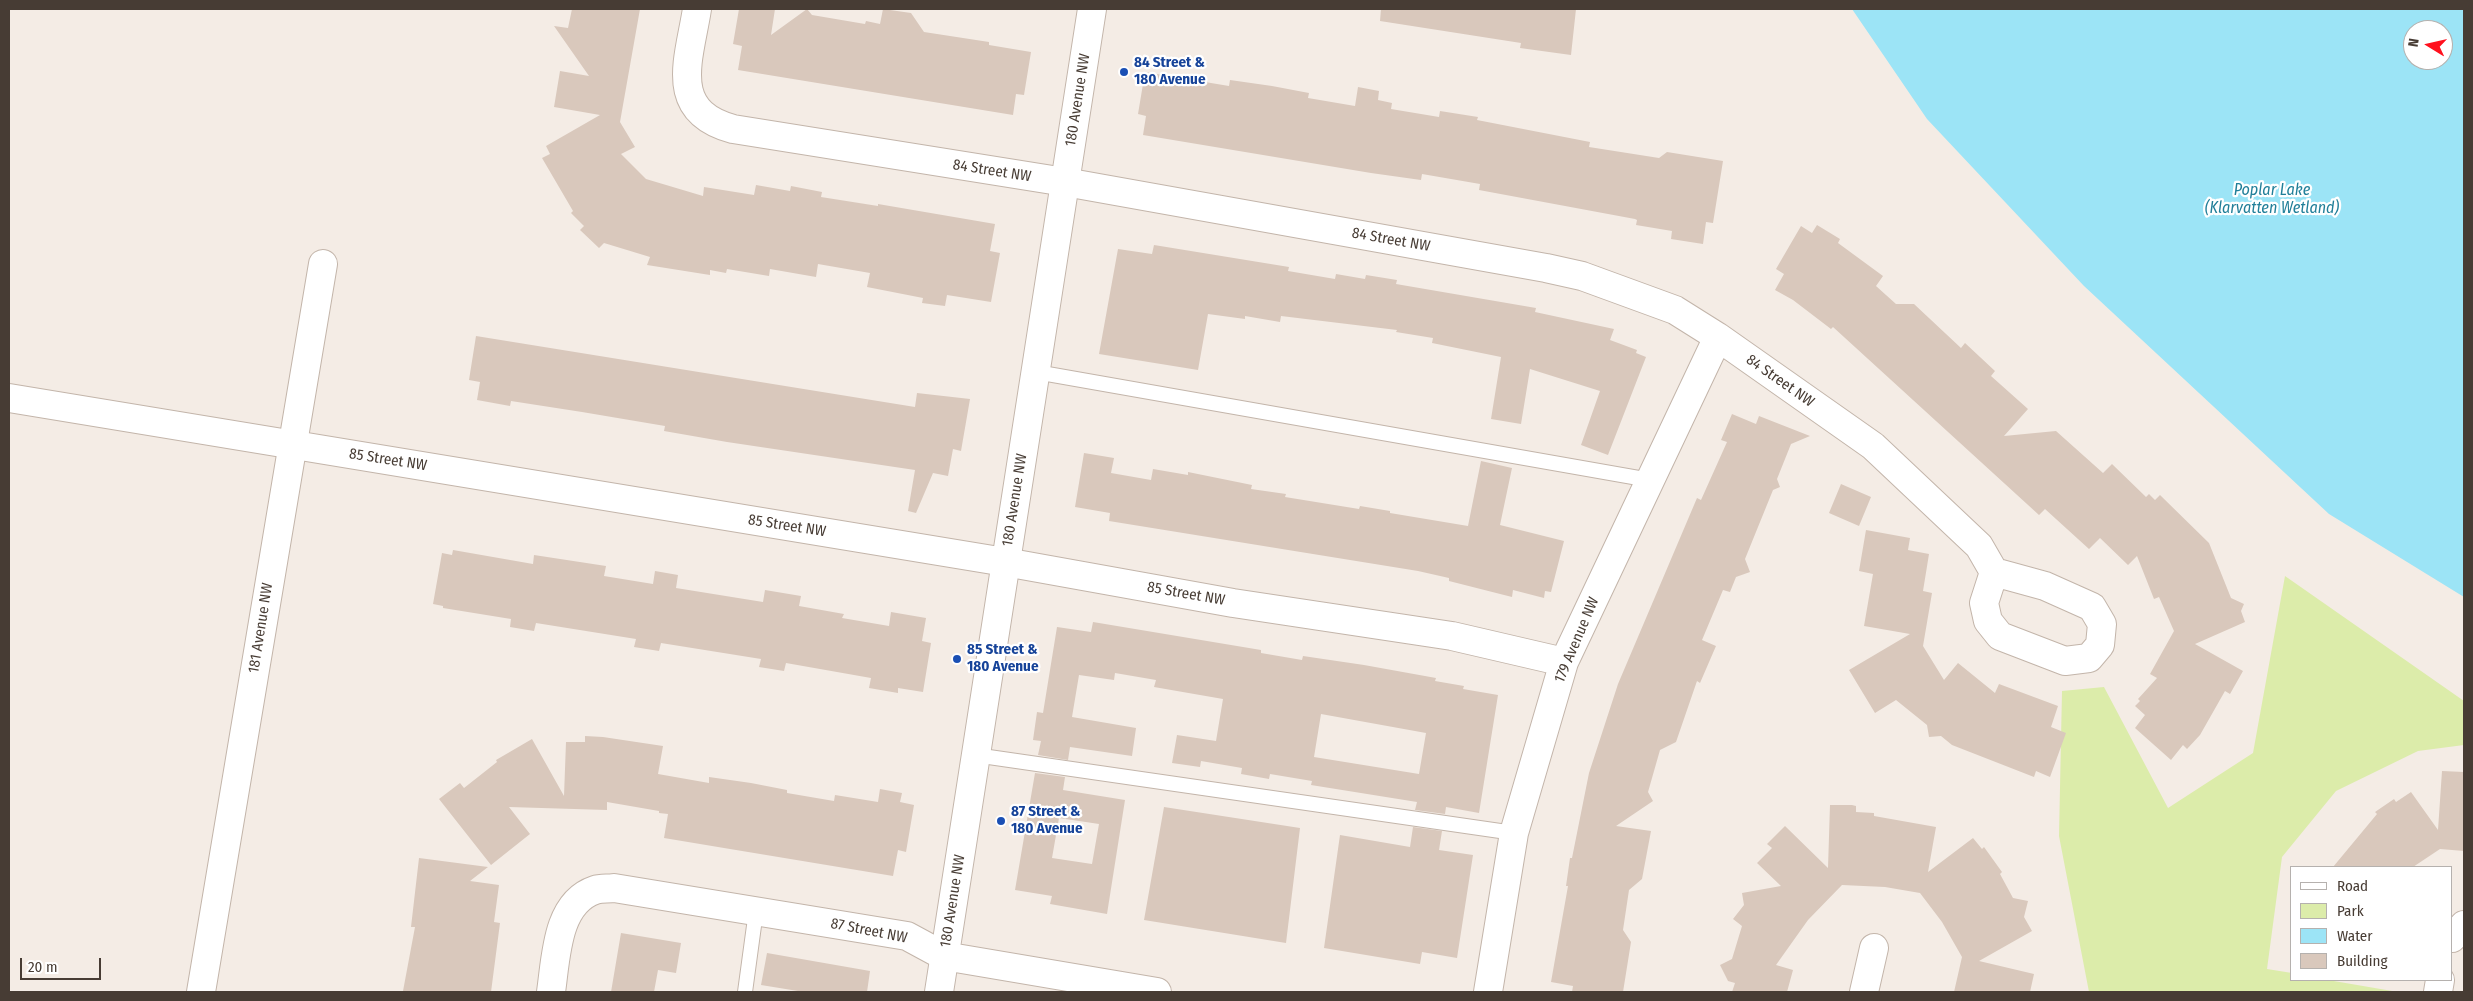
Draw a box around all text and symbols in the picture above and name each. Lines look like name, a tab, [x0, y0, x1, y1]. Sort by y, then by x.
north arrow	[2403, 20, 2453, 70]
text: N	[2405, 37, 2423, 48]
street label: 180 Avenue NW	[1062, 52, 1094, 148]
place label: 84 Street & 180 Avenue	[1134, 54, 1206, 89]
marker: 84 Street & 180 Avenue	[1118, 66, 1130, 78]
street label: 84 Street NW	[952, 156, 1032, 186]
water label: Poplar Lake (Klarvatten Wetland)	[2205, 181, 2339, 219]
street label: 84 Street NW	[1351, 224, 1431, 256]
street label: 84 Street NW	[1742, 351, 1818, 411]
street label: 85 Street NW	[348, 445, 428, 475]
street label: 180 Avenue NW	[999, 452, 1031, 548]
street label: 85 Street NW	[747, 511, 827, 541]
street label: 85 Street NW	[1146, 578, 1226, 610]
street label: 181 Avenue NW	[245, 582, 277, 674]
street label: 179 Avenue NW	[1551, 594, 1603, 686]
place label: 85 Street & 180 Avenue	[967, 641, 1039, 676]
marker: 85 Street & 180 Avenue	[951, 653, 963, 665]
place label: 87 Street & 180 Avenue	[1011, 803, 1083, 838]
marker: 87 Street & 180 Avenue	[995, 815, 1007, 827]
street label: 180 Avenue NW	[937, 853, 969, 949]
legend	[2290, 866, 2453, 981]
text: Road	[2337, 877, 2368, 895]
text: Park	[2337, 902, 2364, 920]
street label: 87 Street NW	[829, 915, 909, 947]
text: Water	[2337, 927, 2372, 945]
scale bar	[22, 948, 104, 980]
text: Building	[2337, 952, 2388, 970]
text: 20 m	[28, 958, 58, 976]

